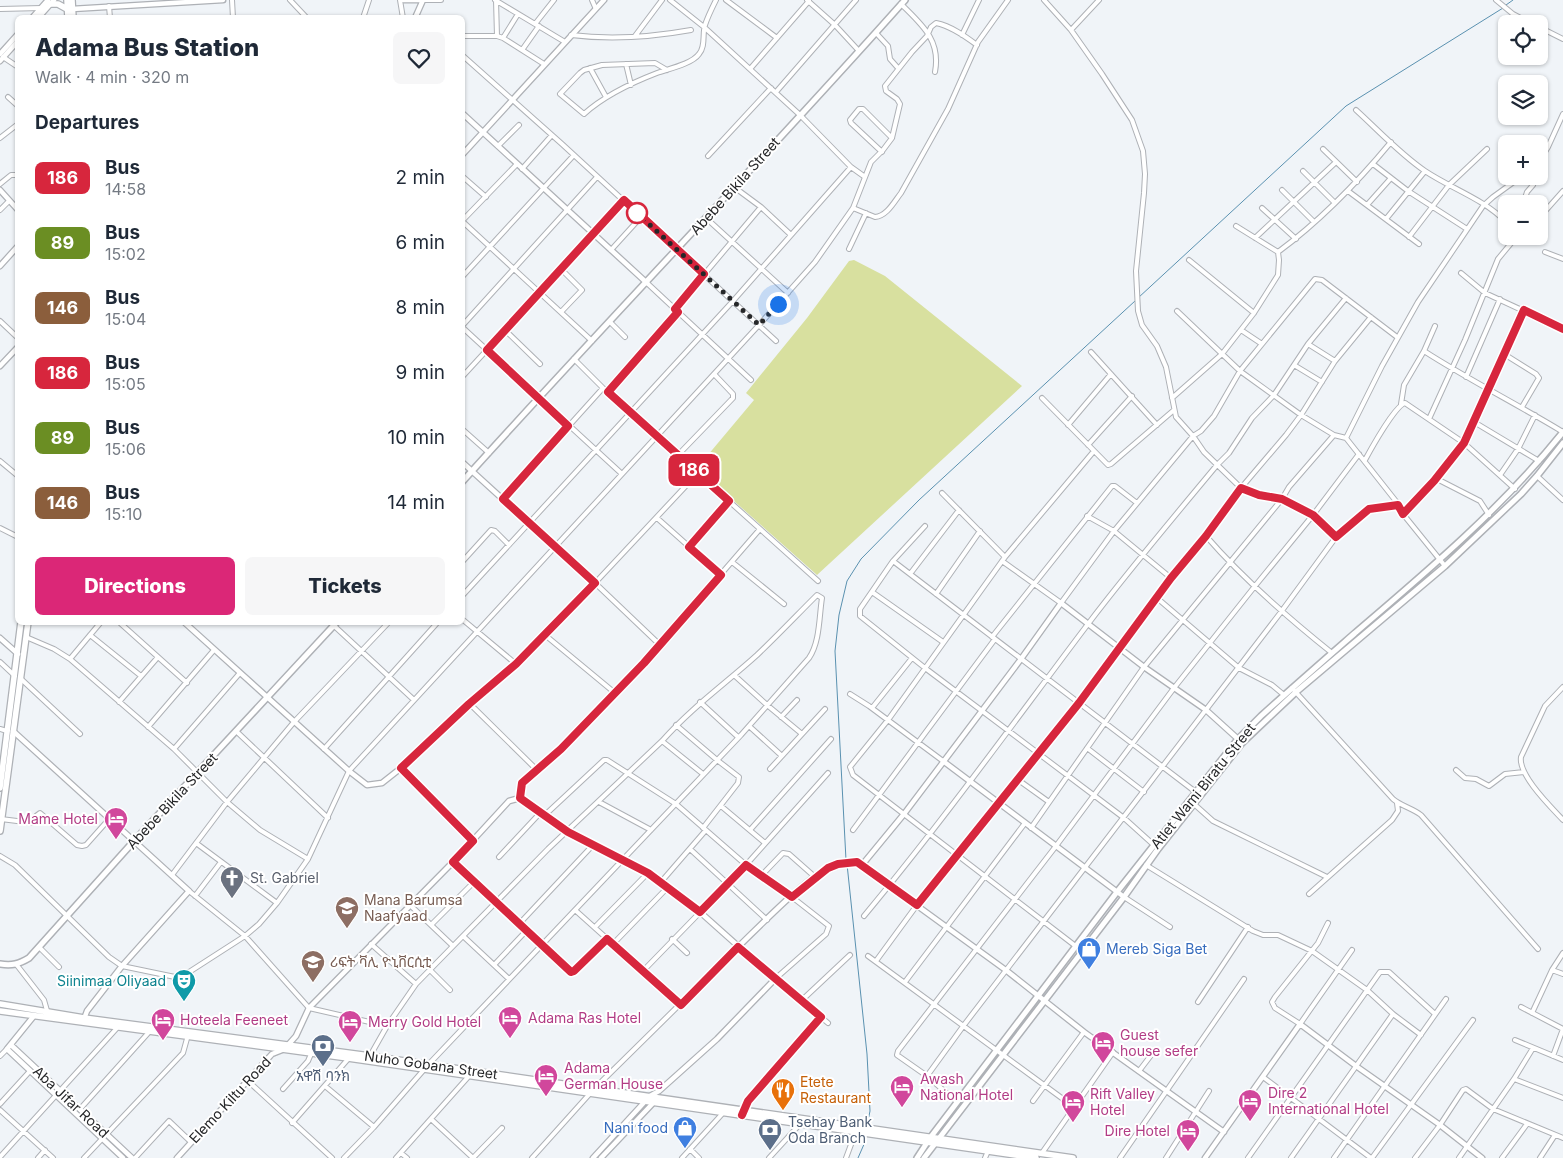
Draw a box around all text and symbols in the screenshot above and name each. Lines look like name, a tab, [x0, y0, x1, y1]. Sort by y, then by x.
map controls	[1498, 15, 1548, 245]
button: locate	[1498, 15, 1548, 65]
button: heart	[393, 32, 445, 84]
text: Adama Bus Station	[35, 33, 259, 62]
text: Walk · 4 min · 320 m	[35, 67, 189, 87]
button: layers	[1498, 75, 1548, 125]
text: Departures	[35, 111, 139, 134]
street label: Abebe Bikila Street	[686, 133, 783, 238]
button: +	[1498, 135, 1548, 185]
text: Bus	[105, 156, 140, 179]
text: 2 min	[396, 166, 445, 189]
text: 186	[47, 167, 78, 188]
text: 14:58	[105, 179, 146, 199]
button: −	[1498, 195, 1548, 245]
unlabelled marker	[626, 202, 648, 224]
text: Bus	[105, 221, 140, 244]
text: 6 min	[395, 231, 445, 254]
text: 89	[51, 232, 74, 253]
text: 15:02	[105, 244, 146, 264]
text: Bus	[105, 286, 140, 309]
your location	[766, 292, 791, 317]
text: 8 min	[395, 296, 445, 319]
text: 146	[47, 297, 78, 318]
text: 15:04	[105, 309, 146, 329]
text: Bus	[105, 351, 140, 374]
text: 9 min	[395, 361, 445, 384]
text: 186	[47, 362, 78, 383]
text: 15:05	[105, 374, 146, 394]
text: Bus	[105, 416, 140, 439]
text: 10 min	[387, 426, 445, 449]
text: 89	[51, 427, 74, 448]
text: 15:06	[105, 439, 146, 459]
line badge: 186	[665, 454, 723, 486]
text: 186	[678, 459, 710, 480]
text: Bus	[105, 481, 140, 504]
text: 14 min	[387, 491, 445, 514]
text: 146	[47, 492, 78, 513]
text: 15:10	[105, 504, 142, 524]
button: Directions	[35, 557, 235, 615]
button: Tickets	[245, 557, 445, 615]
street label: Atlet Wami Biratu Street	[1147, 719, 1259, 852]
street label: Abebe Bikila Street	[123, 749, 221, 852]
hotel icon: Mame Hotel	[103, 806, 129, 840]
place label: Mame Hotel	[18, 810, 98, 827]
church icon: St. Gabriel	[219, 865, 245, 899]
place label: St. Gabriel	[250, 869, 319, 886]
place label: Mana Barumsa Naafyaad	[364, 891, 463, 924]
school or university icon: Mana Barumsa Naafyaad	[334, 895, 360, 929]
shop icon: Mereb Siga Bet	[1076, 936, 1102, 970]
place label: Mereb Siga Bet	[1106, 940, 1208, 957]
school or university icon: ሪፍት ቫሊ ዮኒቨርሲቲ	[300, 949, 326, 983]
place label: ሪፍት ቫሊ ዮኒቨርሲቲ	[330, 953, 432, 970]
theatre icon: Siinimaa Oliyaad	[171, 968, 197, 1002]
place label: Siinimaa Oliyaad	[57, 972, 166, 989]
hotel icon: Adama Ras Hotel	[497, 1005, 523, 1039]
hotel icon: Hoteela Feeneet	[150, 1007, 176, 1041]
hotel icon: Merry Gold Hotel	[337, 1009, 363, 1043]
place label: Adama Ras Hotel	[528, 1009, 641, 1026]
place label: Hoteela Feeneet	[180, 1011, 288, 1028]
place label: Merry Gold Hotel	[368, 1013, 481, 1030]
place label: Guest house sefer	[1120, 1026, 1198, 1059]
hotel icon: Guest house sefer	[1090, 1030, 1116, 1064]
bank icon: አዋሽ ባንክ	[310, 1033, 336, 1067]
street label: Nuho Gobana Street	[363, 1047, 499, 1082]
street label: Elemo Kiltu Road	[185, 1053, 274, 1146]
place label: Adama German House	[564, 1059, 663, 1092]
street label: Aba Jifar Road	[30, 1062, 113, 1141]
hotel icon: Adama German House	[533, 1063, 559, 1097]
place label: አዋሽ ባንክ	[296, 1067, 350, 1084]
place label: Awash National Hotel	[920, 1070, 1013, 1103]
place label: Etete Restaurant	[800, 1073, 872, 1106]
hotel icon: Awash National Hotel	[889, 1074, 915, 1108]
restaurant icon: Etete Restaurant	[770, 1077, 796, 1111]
place label: Dire 2 International Hotel	[1268, 1084, 1389, 1117]
place label: Rift Valley Hotel	[1090, 1085, 1155, 1118]
hotel icon: Dire 2 International Hotel	[1237, 1088, 1263, 1122]
hotel icon: Rift Valley Hotel	[1060, 1089, 1086, 1123]
place label: Tsehay Bank Oda Branch	[788, 1113, 873, 1146]
shop icon: Nani food	[672, 1115, 698, 1149]
bank icon: Tsehay Bank Oda Branch	[757, 1117, 783, 1151]
hotel icon: Dire Hotel	[1175, 1118, 1201, 1152]
place label: Nani food	[604, 1119, 668, 1136]
place label: Dire Hotel	[1105, 1122, 1170, 1139]

